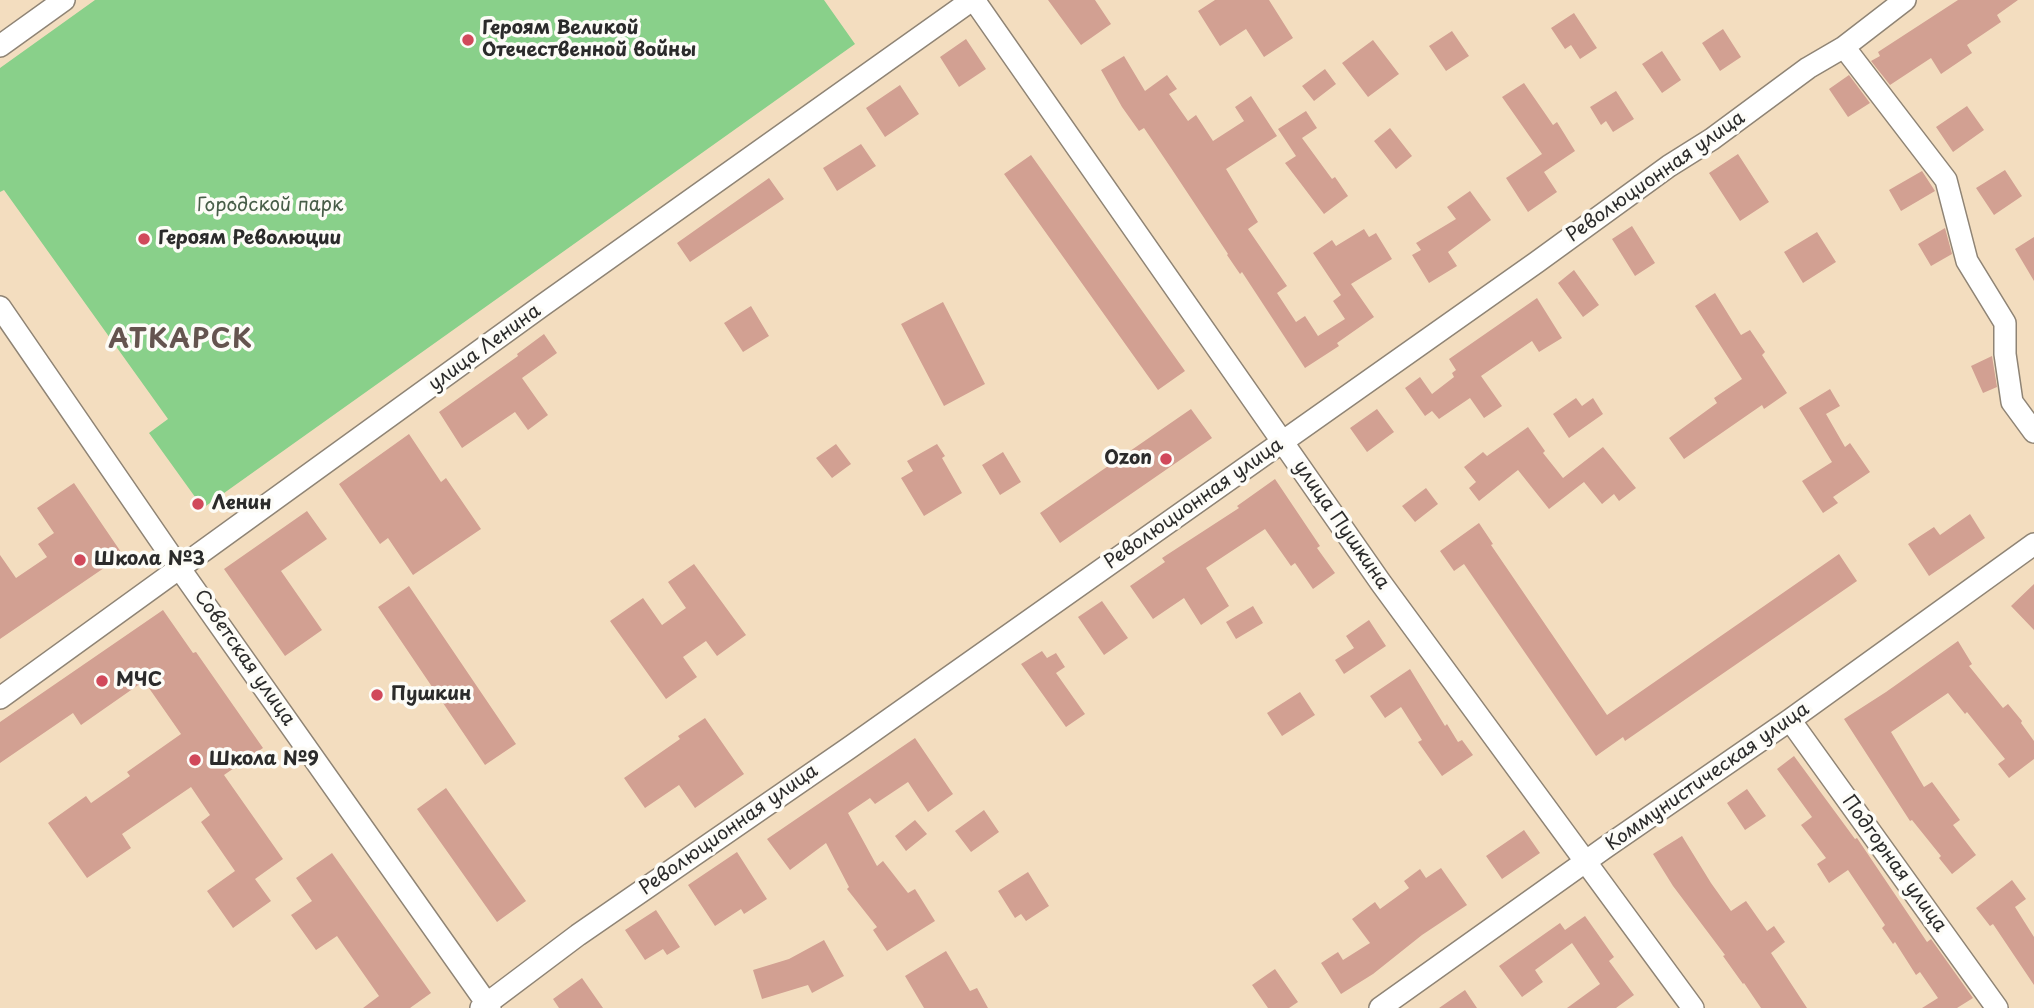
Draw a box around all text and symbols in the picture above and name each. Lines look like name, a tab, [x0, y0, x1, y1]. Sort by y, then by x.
place label: Героям Великой Отечественной войны	[482, 18, 696, 62]
marker: Героям Великой Отечественной войны	[460, 32, 476, 48]
street label: Революционная улица	[1562, 107, 1750, 247]
park label: Городской парк	[197, 195, 343, 217]
place label: Героям Революции	[158, 228, 342, 250]
marker: Героям Революции	[136, 231, 152, 247]
street label: улица Ленина	[425, 300, 545, 396]
district label: АТКАРСК	[111, 325, 251, 357]
street label: Революционная улица	[1100, 434, 1288, 574]
place label: Ozon	[1104, 448, 1152, 470]
marker: Ozon	[1158, 451, 1174, 467]
street label: улица Пушкина	[1288, 456, 1394, 594]
place label: Ленин	[212, 493, 271, 515]
marker: Ленин	[190, 496, 206, 512]
place label: Школа №3	[94, 549, 205, 571]
marker: Школа №3	[72, 552, 88, 568]
street label: Советская улица	[189, 586, 299, 730]
place label: МЧС	[116, 670, 162, 692]
marker: МЧС	[94, 673, 110, 689]
place label: Пушкин	[391, 684, 471, 706]
marker: Пушкин	[369, 687, 385, 703]
street label: Коммунистическая улица	[1602, 698, 1814, 856]
place label: Школа №9	[209, 749, 319, 771]
marker: Школа №9	[187, 752, 203, 768]
street label: Революционная улица	[635, 760, 823, 900]
street label: Подгорная улица	[1837, 791, 1951, 937]

